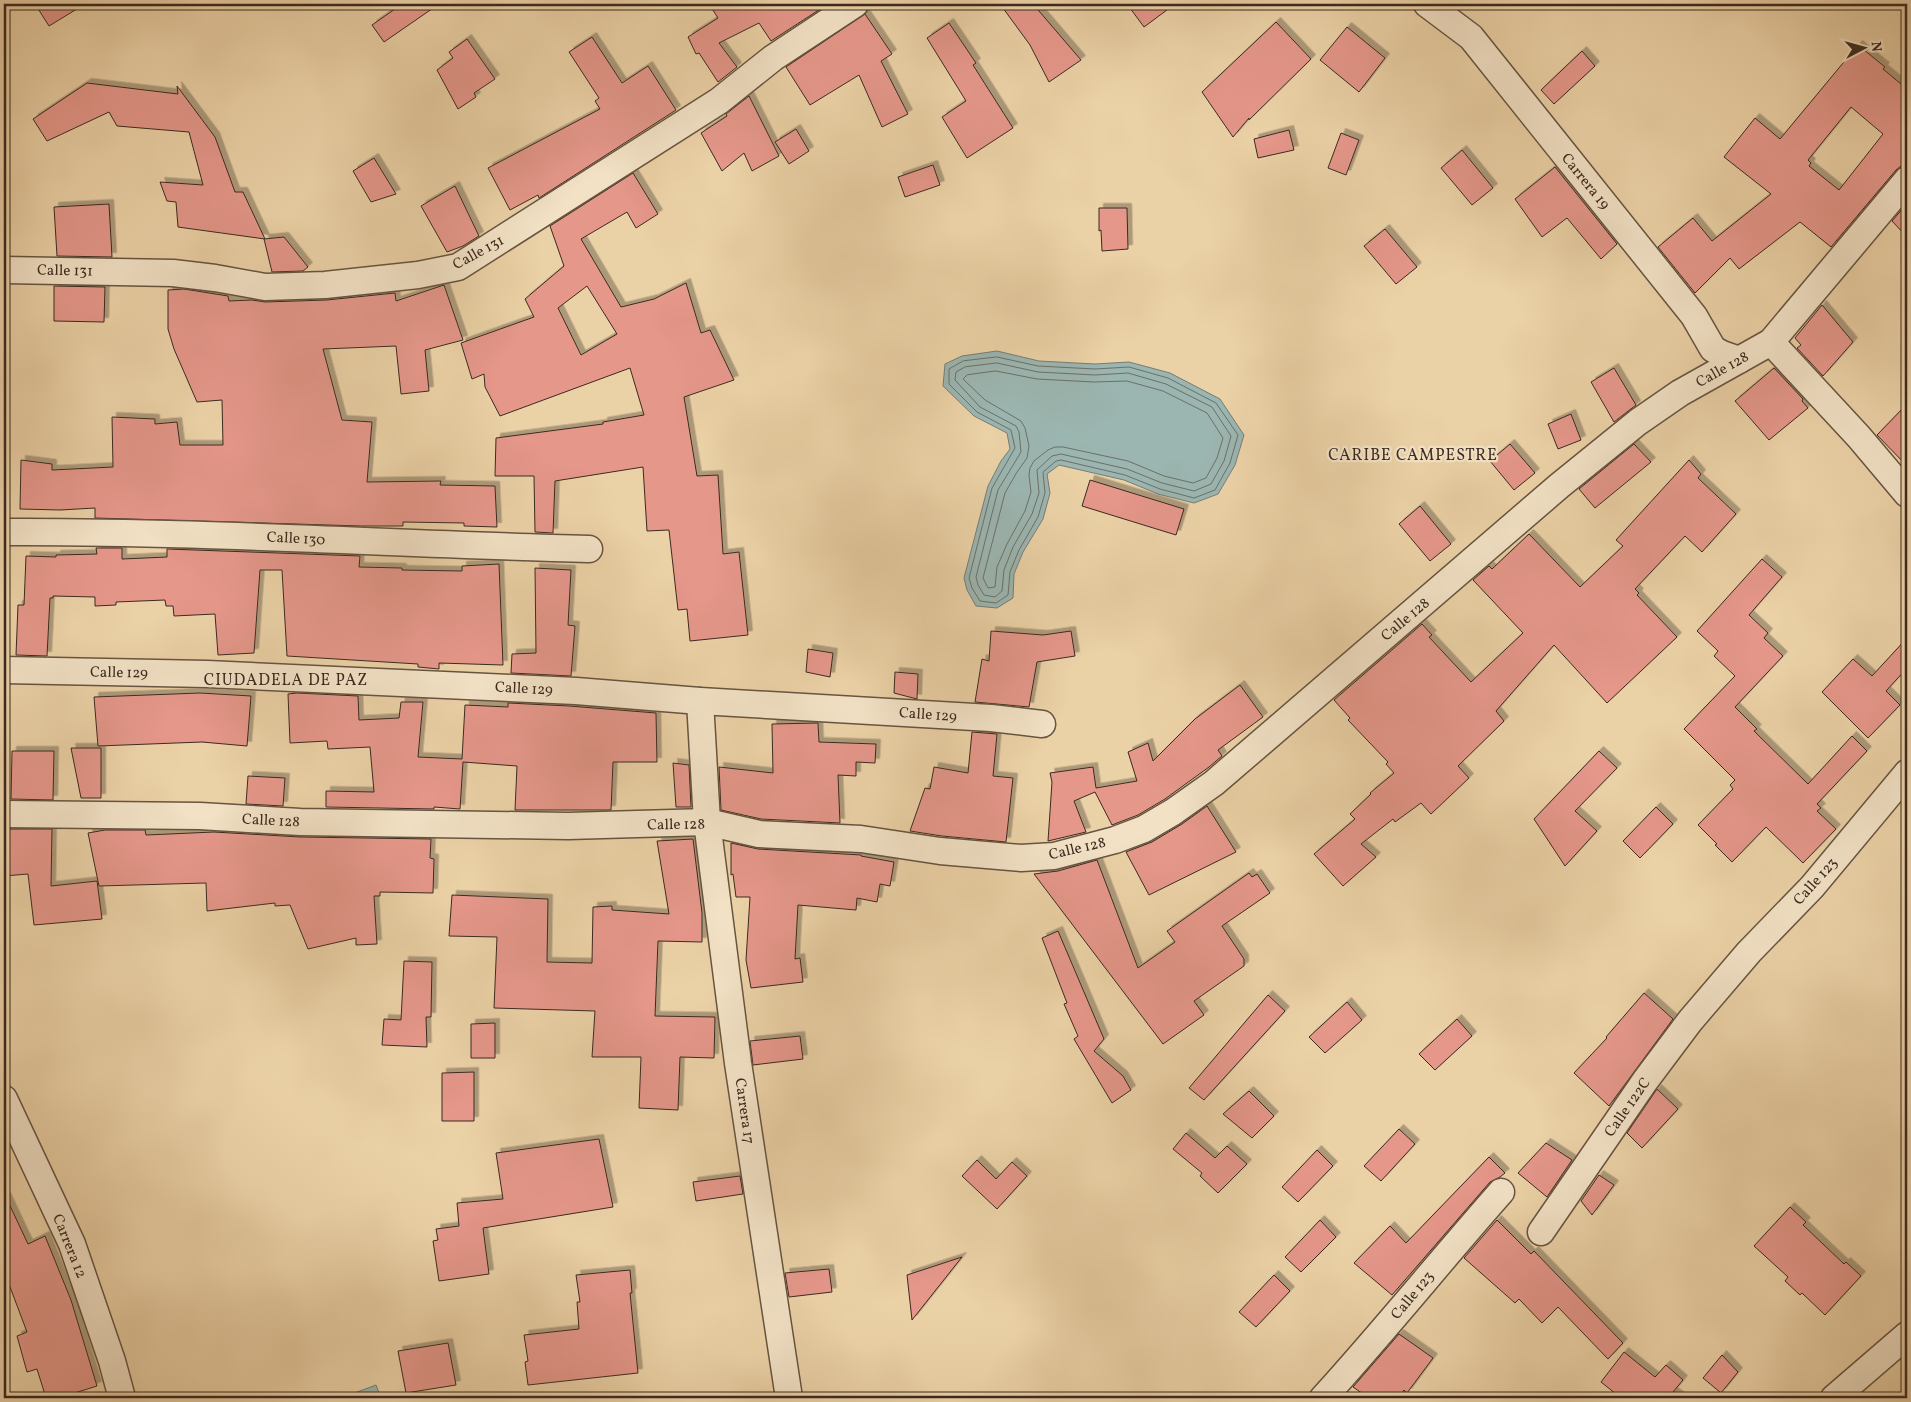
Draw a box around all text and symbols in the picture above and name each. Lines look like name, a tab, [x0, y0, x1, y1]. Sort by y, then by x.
north arrow	[1838, 22, 1888, 72]
text: N	[1865, 41, 1885, 53]
street label: Carrera 19	[1555, 149, 1614, 215]
street label: Calle 131	[449, 231, 508, 276]
street label: Calle 131	[37, 261, 93, 282]
street label: Calle 128	[1692, 347, 1753, 394]
district label: CARIBE CAMPESTRE	[1328, 445, 1498, 467]
street label: Calle 130	[266, 527, 326, 552]
street label: Calle 128	[1377, 594, 1435, 647]
street label: Calle 129	[90, 662, 148, 685]
district label: CIUDADELA DE PAZ	[204, 670, 368, 692]
street label: Calle 129	[494, 677, 554, 702]
street label: Calle 129	[898, 703, 958, 728]
street label: Calle 128	[241, 809, 300, 833]
street label: Calle 128	[647, 814, 705, 837]
street label: Calle 128	[1047, 833, 1108, 866]
street label: Calle 123	[1789, 854, 1843, 910]
street label: Calle 122C	[1600, 1074, 1656, 1142]
street label: Carrera 17	[728, 1077, 759, 1146]
street label: Carrera 12	[46, 1211, 91, 1282]
street label: Calle 123	[1387, 1267, 1440, 1325]

